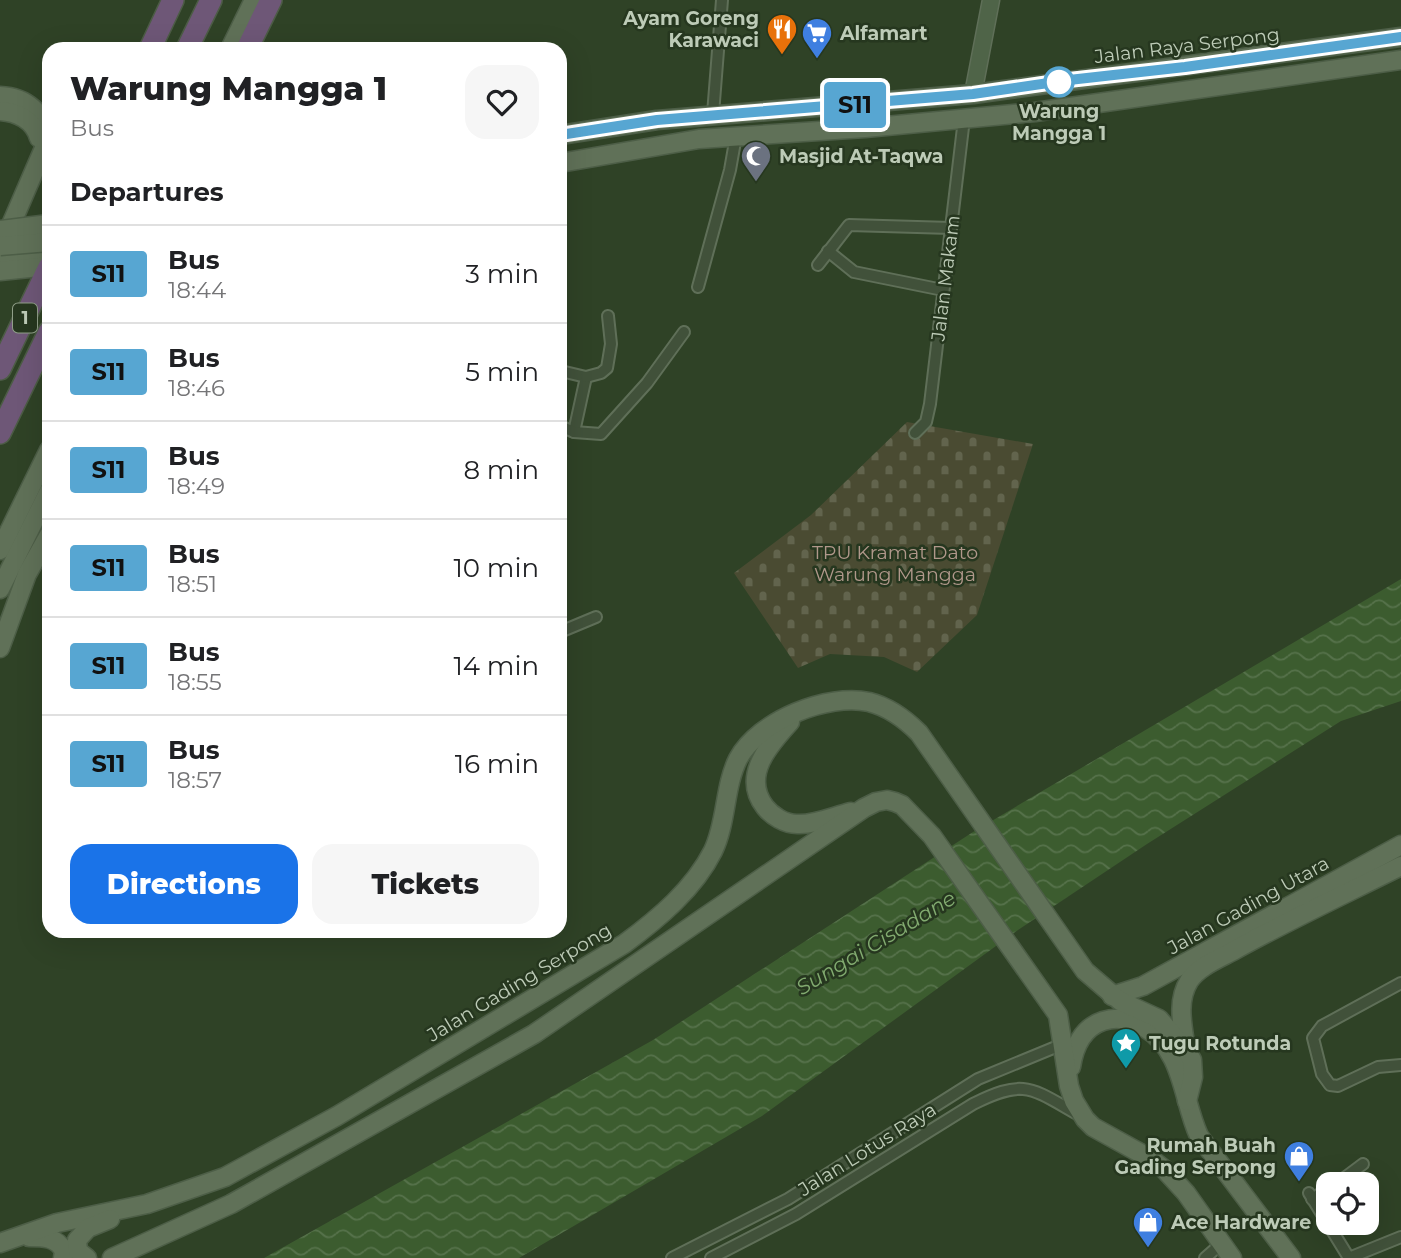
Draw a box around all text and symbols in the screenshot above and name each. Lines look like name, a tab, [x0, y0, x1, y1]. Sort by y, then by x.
place label: Ayam Goreng Karawaci	[622, 7, 759, 52]
restaurant icon: Ayam Goreng Karawaci	[765, 12, 799, 56]
supermarket icon: Alfamart	[800, 16, 834, 60]
place label: Alfamart	[839, 22, 928, 45]
street label: Jalan Raya Serpong	[1092, 23, 1281, 68]
button: heart	[465, 65, 539, 139]
marker: Warung Mangga 1	[1044, 67, 1074, 97]
text: Warung Mangga 1	[70, 68, 387, 108]
line badge: S11	[815, 82, 895, 128]
text: S11	[838, 90, 872, 119]
place label: Warung Mangga 1	[1012, 100, 1106, 145]
text: Bus	[70, 114, 114, 142]
mosque icon: Masjid At-Taqwa	[739, 139, 773, 183]
place label: Masjid At-Taqwa	[779, 145, 943, 168]
text: Departures	[70, 176, 224, 208]
street label: Jalan Makam	[926, 214, 965, 343]
text: Bus	[168, 244, 220, 276]
text: 3 min	[465, 258, 539, 290]
text: S11	[92, 259, 125, 288]
text: 18:44	[168, 276, 226, 304]
road number: 1	[13, 304, 37, 332]
text: Bus	[168, 342, 220, 374]
text: 5 min	[465, 356, 539, 388]
text: S11	[92, 357, 125, 386]
text: 18:46	[168, 374, 225, 402]
text: Bus	[168, 440, 220, 472]
text: 8 min	[463, 454, 539, 486]
text: S11	[92, 455, 125, 484]
text: 18:49	[168, 472, 225, 500]
text: Bus	[168, 538, 220, 570]
park label: TPU Kramat Dato Warung Mangga	[812, 541, 978, 586]
text: 10 min	[453, 552, 539, 584]
text: S11	[92, 553, 125, 582]
text: 18:51	[168, 570, 217, 598]
text: Bus	[168, 636, 220, 668]
text: 14 min	[453, 650, 539, 682]
text: S11	[92, 651, 125, 680]
text: 18:55	[168, 668, 222, 696]
text: Bus	[168, 734, 220, 766]
text: 16 min	[455, 748, 539, 780]
text: S11	[92, 749, 125, 778]
text: 18:57	[168, 766, 222, 794]
button: Directions	[70, 844, 298, 924]
button: Tickets	[312, 844, 539, 924]
street label: Jalan Gading Utara	[1163, 851, 1333, 960]
water label: Sungai Cisadane	[791, 885, 960, 1000]
street label: Jalan Gading Serpong	[422, 918, 616, 1047]
place icon: Tugu Rotunda	[1109, 1026, 1143, 1070]
place label: Tugu Rotunda	[1149, 1032, 1291, 1055]
street label: Jalan Lotus Raya	[793, 1098, 940, 1202]
place label: Rumah Buah Gading Serpong	[1115, 1134, 1276, 1179]
shop icon: Rumah Buah Gading Serpong	[1282, 1139, 1316, 1183]
map controls	[1316, 1172, 1379, 1235]
button: locate	[1316, 1172, 1379, 1235]
shop icon: Ace Hardware	[1131, 1205, 1165, 1249]
place label: Ace Hardware	[1170, 1211, 1311, 1234]

